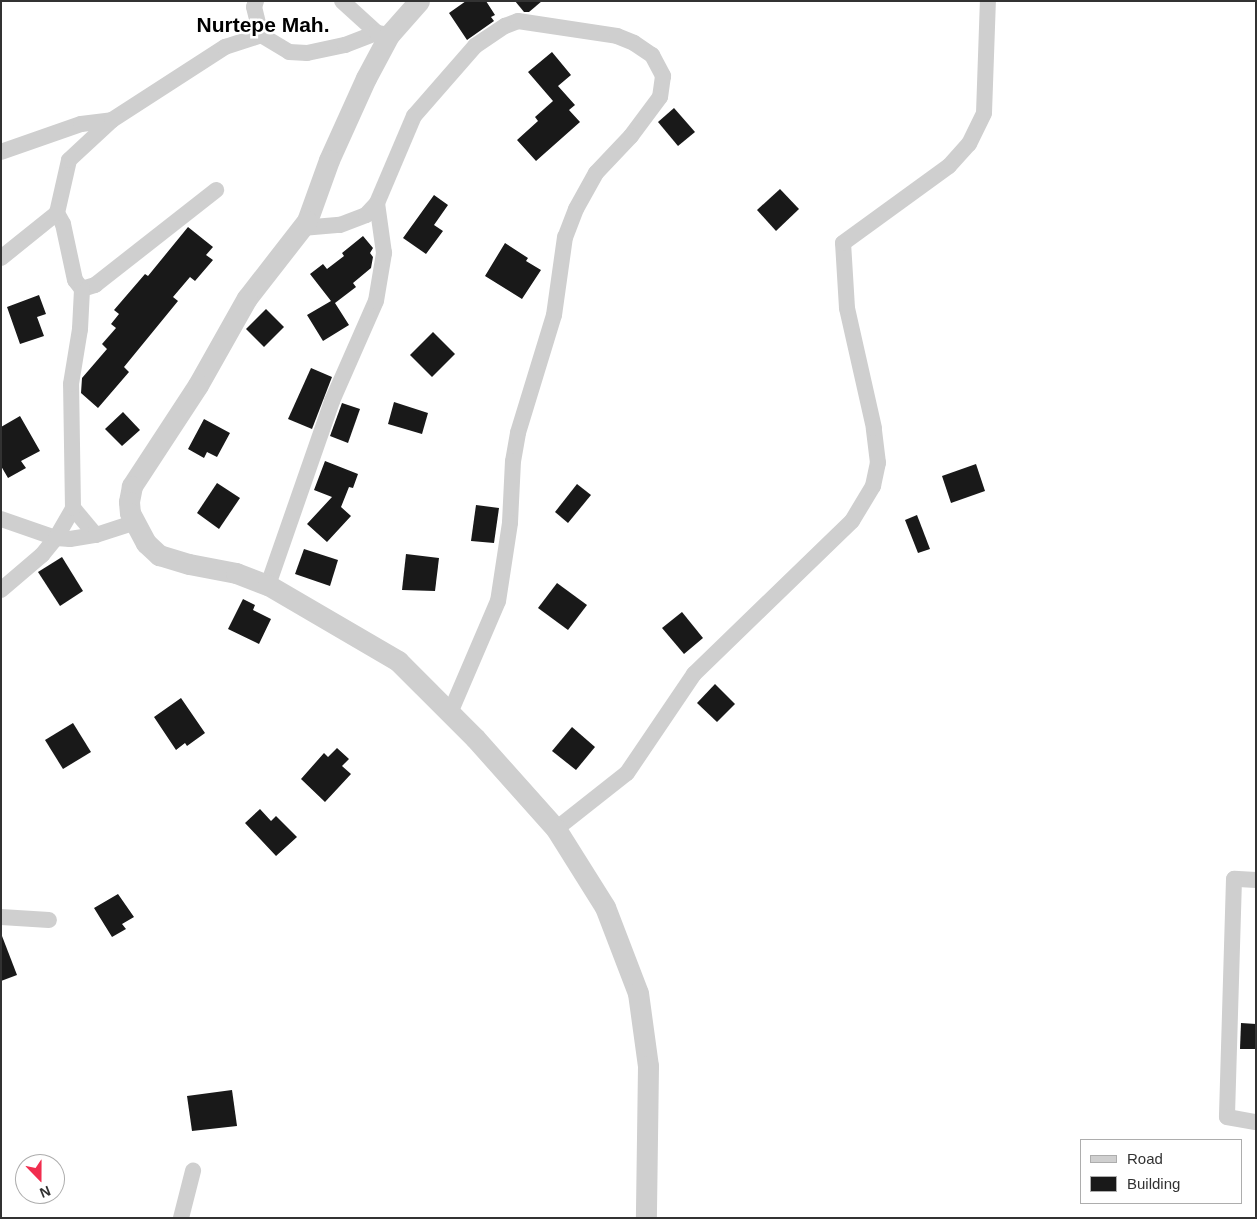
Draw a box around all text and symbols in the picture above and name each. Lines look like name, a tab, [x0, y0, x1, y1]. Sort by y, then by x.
district label: Nurtepe Mah.	[196, 12, 330, 38]
legend	[1080, 1139, 1242, 1204]
text: Road	[1127, 1150, 1163, 1167]
north arrow	[15, 1154, 65, 1204]
text: Building	[1127, 1175, 1180, 1192]
text: N	[38, 1183, 53, 1201]

